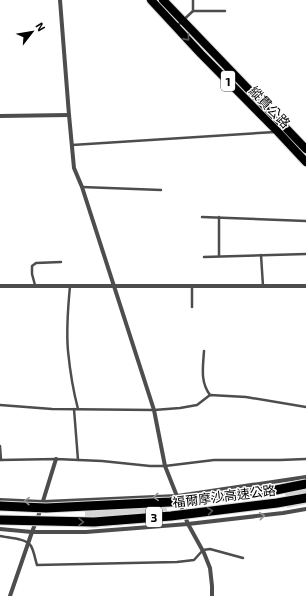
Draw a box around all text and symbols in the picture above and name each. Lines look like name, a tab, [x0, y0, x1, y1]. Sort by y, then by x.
north arrow	[12, 12, 52, 52]
text: N	[33, 20, 49, 33]
one-way arrow	[182, 33, 190, 41]
road number: 1	[221, 71, 235, 91]
street label: 縱貫公路	[246, 83, 294, 131]
street label: 福爾摩沙高速公路	[171, 482, 277, 510]
one-way arrow	[153, 492, 159, 501]
one-way arrow	[24, 497, 30, 505]
road number: 3	[146, 507, 162, 527]
one-way arrow	[207, 507, 214, 516]
one-way arrow	[259, 511, 265, 520]
one-way arrow	[78, 517, 84, 526]

